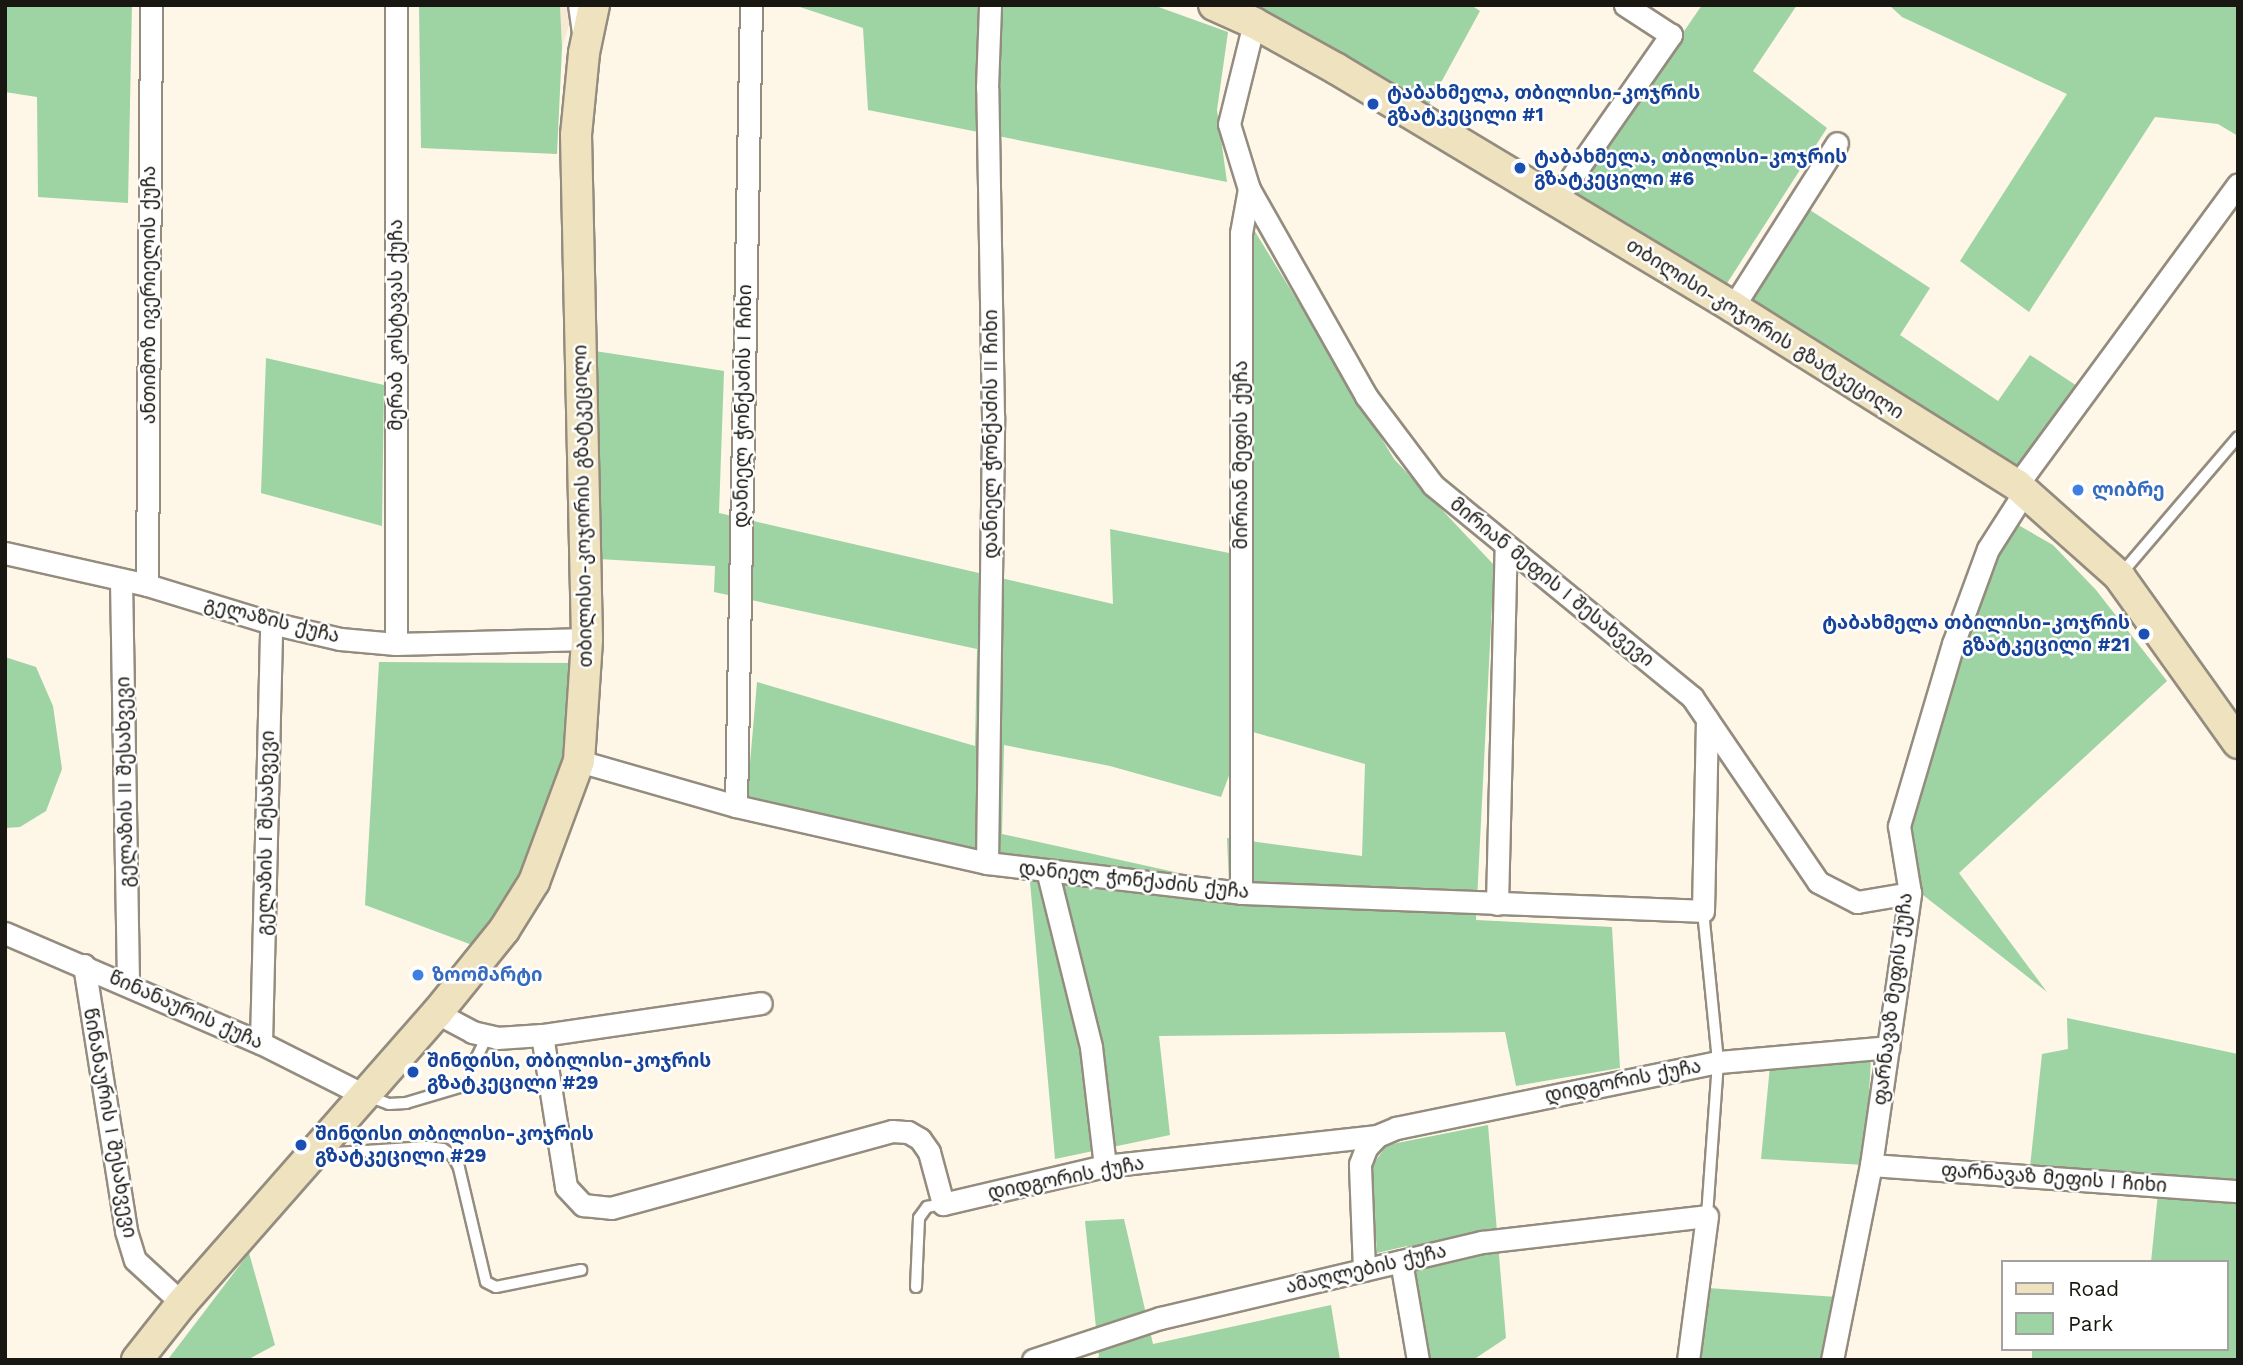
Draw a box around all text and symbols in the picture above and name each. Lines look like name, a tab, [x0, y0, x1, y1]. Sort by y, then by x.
place label: ტაბახმელა, თბილისი-კოჯრის გზატკეცილი #1	[1387, 82, 1700, 126]
marker: ტაბახმელა, თბილისი-კოჯრის გზატკეცილი #1	[1365, 96, 1381, 112]
place label: ტაბახმელა, თბილისი-კოჯრის გზატკეცილი #6	[1534, 146, 1847, 190]
marker: ტაბახმელა, თბილისი-კოჯრის გზატკეცილი #6	[1512, 160, 1528, 176]
street label: ანთიმოზ ივერიელის ქუჩა	[138, 166, 160, 424]
street label: მერაბ კოსტავას ქუჩა	[385, 219, 407, 431]
street label: თბილისი-კოჯორის გზატკეცილი	[1622, 234, 1908, 424]
street label: დანიელ ჭონქაძის I ჩიხი	[729, 284, 757, 528]
street label: დანიელ ჭონქაძის II ჩიხი	[980, 309, 1002, 559]
street label: თბილისი-კოჯორის გზატკეცილი	[569, 344, 597, 668]
street label: მირიან მეფის ქუჩა	[1230, 361, 1252, 549]
place label: ლიბრე	[2092, 479, 2165, 501]
marker: ლიბრე	[2070, 482, 2086, 498]
street label: მირიან მეფის I შესახვევი	[1445, 493, 1659, 671]
street label: გელაზის ქუჩა	[202, 592, 342, 648]
place label: ტაბახმელა თბილისი-კოჯრის გზატკეცილი #21	[1822, 612, 2130, 656]
marker: ტაბახმელა თბილისი-კოჯრის გზატკეცილი #21	[2136, 626, 2152, 642]
street label: გელაზის II შესახვევი	[112, 676, 138, 888]
street label: გელაზის I შესახვევი	[253, 730, 279, 936]
street label: დანიელ ჭონქაძის ქუჩა	[1018, 857, 1250, 903]
street label: ფარნავაზ მეფის ქუჩა	[1869, 891, 1917, 1107]
place label: ზოომარტი	[432, 964, 543, 986]
street label: წინანაურის ქუჩა	[106, 966, 266, 1054]
marker: ზოომარტი	[410, 967, 426, 983]
street label: წინანაურის I შესახვევი	[79, 1006, 141, 1240]
place label: შინდისი, თბილისი-კოჯრის გზატკეცილი #29	[427, 1050, 711, 1094]
street label: დიდგორის ქუჩა	[1543, 1055, 1703, 1107]
marker: შინდისი, თბილისი-კოჯრის გზატკეცილი #29	[405, 1064, 421, 1080]
place label: შინდისი თბილისი-კოჯრის გზატკეცილი #29	[315, 1123, 594, 1167]
marker: შინდისი თბილისი-კოჯრის გზატკეცილი #29	[293, 1137, 309, 1153]
street label: დიდგორის ქუჩა	[986, 1152, 1146, 1204]
street label: ფარნავაზ მეფის I ჩიხი	[1940, 1159, 2168, 1197]
street label: ამაღლების ქუჩა	[1283, 1239, 1449, 1299]
legend	[2002, 1260, 2229, 1351]
text: Road	[2068, 1276, 2119, 1301]
text: Park	[2068, 1311, 2113, 1336]

